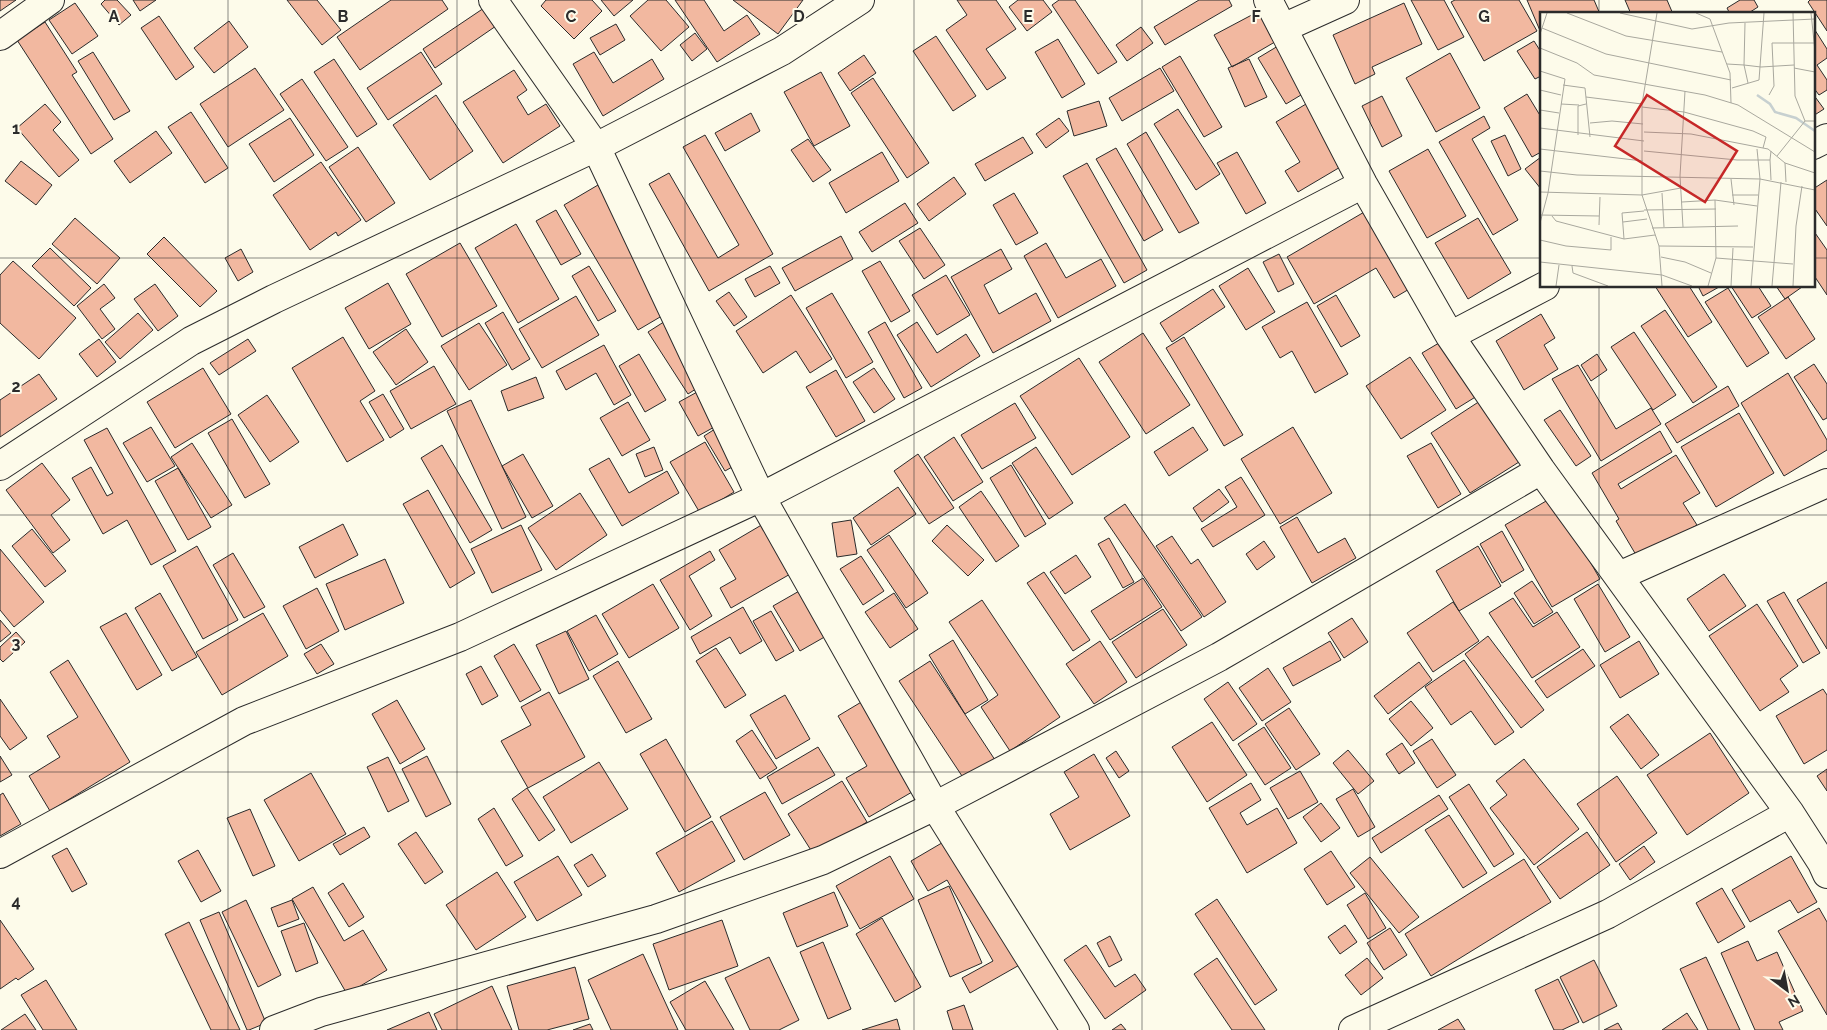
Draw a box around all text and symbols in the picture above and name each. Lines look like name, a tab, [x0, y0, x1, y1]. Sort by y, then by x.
text: A	[109, 7, 120, 26]
text: B	[338, 7, 349, 26]
text: C	[566, 7, 577, 26]
text: D	[793, 7, 805, 26]
text: E	[1023, 7, 1033, 26]
text: F	[1251, 7, 1261, 26]
text: G	[1478, 7, 1490, 26]
inset map	[1540, 12, 1814, 288]
text: 1	[12, 119, 20, 138]
text: 2	[11, 377, 21, 396]
text: 3	[12, 634, 21, 653]
text: 4	[11, 892, 21, 911]
north arrow	[1762, 965, 1812, 1015]
text: N	[1785, 991, 1803, 1011]

